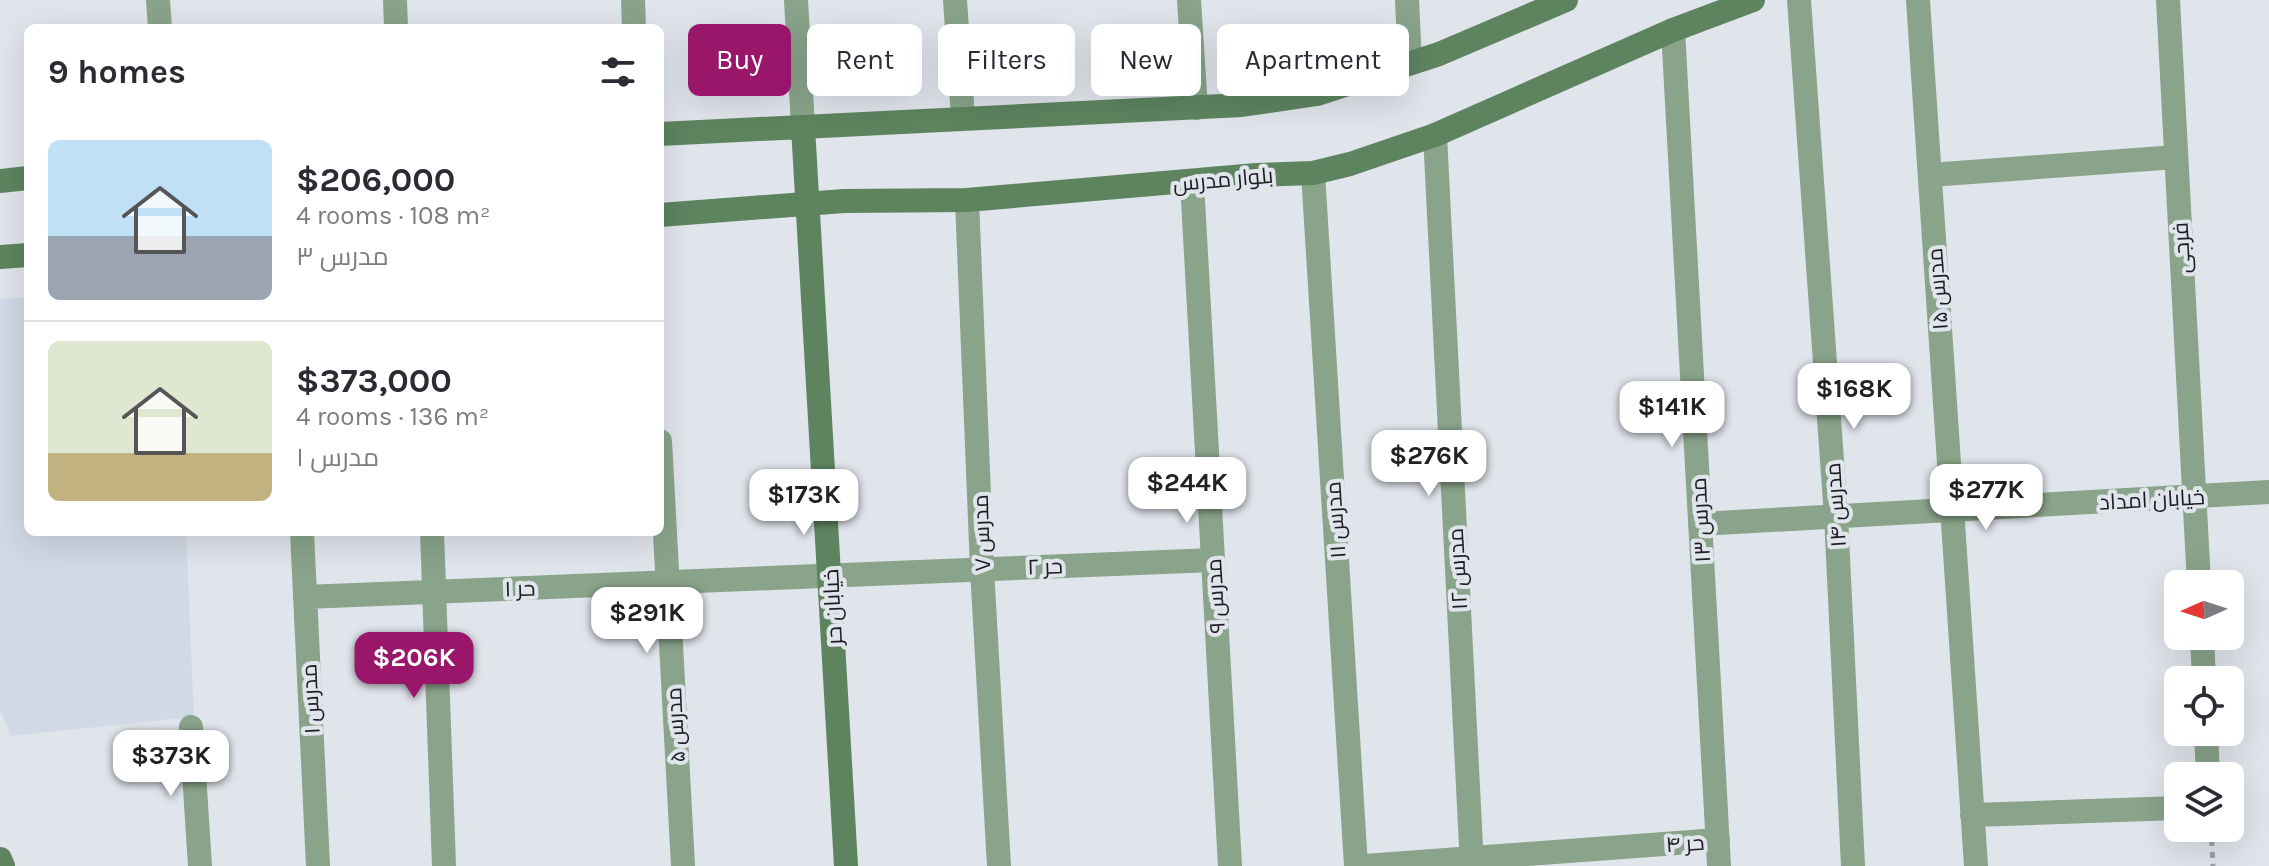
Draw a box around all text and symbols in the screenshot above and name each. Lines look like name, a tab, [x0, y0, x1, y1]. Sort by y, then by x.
chip: Buy	[688, 24, 791, 96]
chip: Rent	[807, 24, 922, 96]
chip: Filters	[938, 24, 1075, 96]
chip: New	[1091, 24, 1201, 96]
chip: Apartment	[1217, 24, 1409, 96]
icon: filters	[596, 50, 640, 94]
text: 9 homes	[48, 52, 186, 92]
text: $206,000	[296, 160, 455, 200]
street label: بلوار مدرس	[1172, 163, 1274, 197]
icon: home	[112, 172, 208, 268]
text: 4 rooms · 108 m²	[296, 200, 490, 231]
street label: فرجی	[2168, 221, 2196, 274]
text: مدرس ۳	[296, 241, 389, 272]
street label: مدرس ۱۵	[1922, 247, 1954, 331]
text: $373,000	[296, 361, 452, 401]
pin: $168K	[1798, 363, 1910, 431]
icon: home	[112, 373, 208, 469]
text: $168K	[1816, 373, 1892, 404]
pin: $141K	[1616, 381, 1728, 449]
text: $141K	[1638, 391, 1706, 422]
text: 4 rooms · 136 m²	[296, 401, 489, 432]
pin: $276K	[1373, 430, 1485, 498]
text: $276K	[1389, 440, 1469, 471]
text: مدرس ۱	[296, 442, 379, 473]
pin: $244K	[1131, 457, 1243, 525]
street label: مدرس ۱۴	[1820, 462, 1852, 548]
pin: $277K	[1930, 464, 2042, 532]
text: $244K	[1146, 467, 1228, 498]
pin: $173K	[748, 469, 860, 537]
text: $277K	[1948, 474, 2024, 505]
street label: مدرس ۱۳	[1686, 477, 1716, 563]
text: $173K	[767, 479, 841, 510]
street label: مدرس ۱۱	[1320, 481, 1352, 559]
street label: خیابان امداد	[2099, 484, 2206, 516]
street label: مدرس ۷	[968, 494, 996, 572]
street label: مدرس ۱۲	[1443, 527, 1473, 611]
street label: حر ۲	[1027, 553, 1063, 581]
street label: مدرس ۹	[1201, 558, 1231, 634]
street label: خیابان حر	[818, 568, 848, 648]
north arrow	[2164, 570, 2244, 650]
map controls	[2164, 570, 2244, 842]
street label: حر ۱	[504, 575, 536, 603]
pin: $291K	[591, 587, 703, 655]
text: $291K	[609, 597, 685, 628]
pin: $206K	[358, 632, 470, 700]
text: $206K	[373, 642, 455, 673]
street label: مدرس ۱	[296, 663, 326, 735]
button: locate	[2164, 666, 2244, 746]
street label: مدرس ۵	[661, 687, 691, 763]
pin: $373K	[115, 730, 227, 798]
text: $373K	[131, 740, 211, 771]
button: layers	[2164, 762, 2244, 842]
street label: حر ۴	[1665, 830, 1705, 858]

